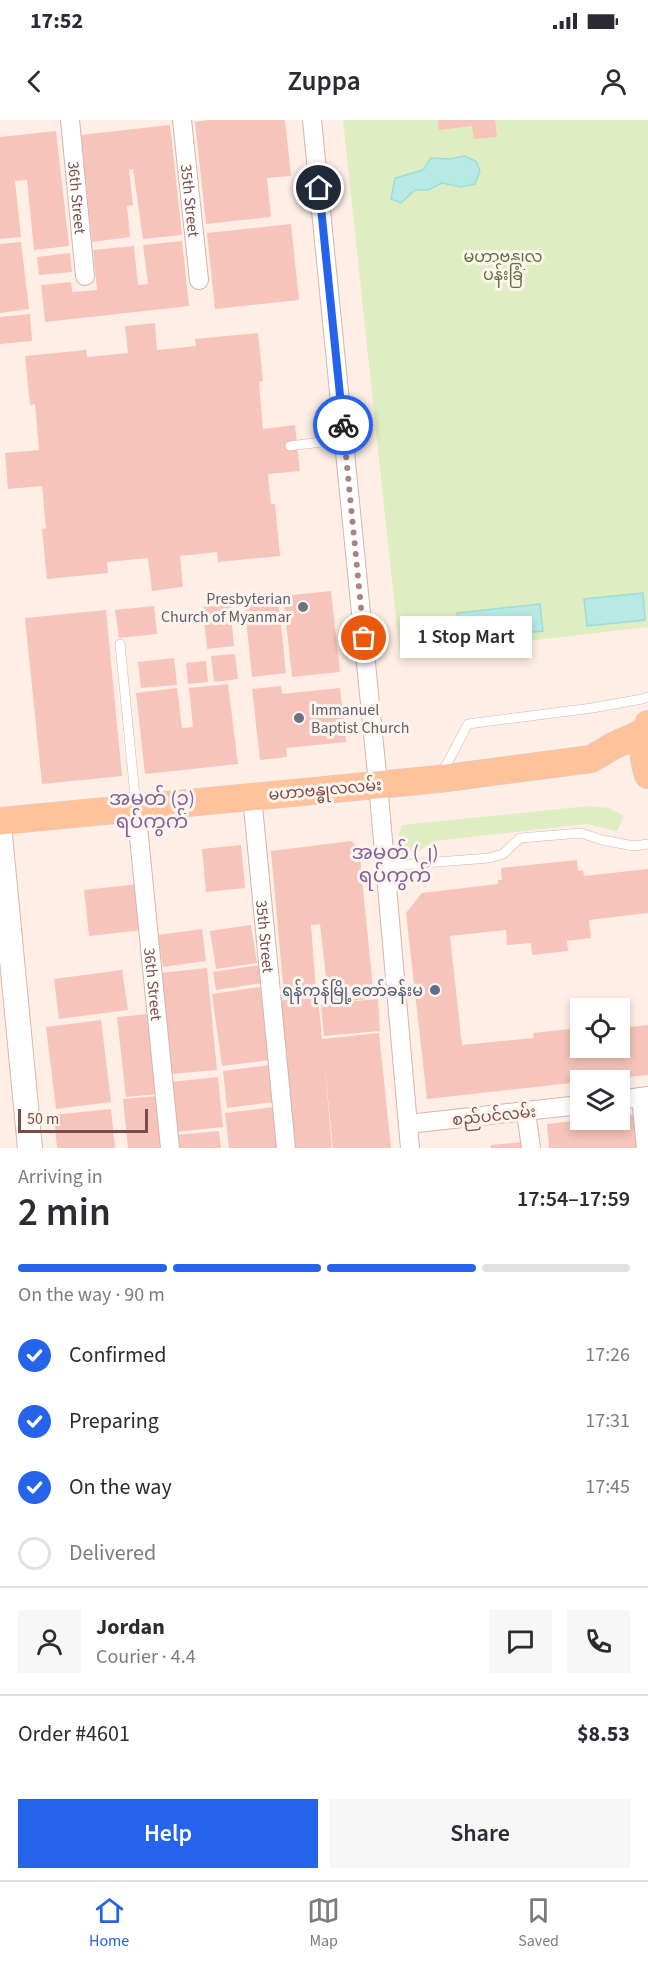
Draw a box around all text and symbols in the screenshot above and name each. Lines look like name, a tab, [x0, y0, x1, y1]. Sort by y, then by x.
text: 17:52	[30, 5, 83, 37]
text: Zuppa	[287, 62, 361, 101]
icon: back	[18, 65, 51, 98]
icon: person	[597, 65, 630, 98]
street label: 36th Street	[62, 160, 91, 236]
pin	[293, 162, 344, 213]
street label: 35th Street	[175, 163, 204, 239]
icon: home	[302, 171, 335, 204]
park label: မဟာဗန္ဓုလ ပန်းခြံ	[463, 246, 543, 288]
courier	[313, 395, 373, 455]
icon: bike	[327, 409, 360, 442]
place label: Presbyterian Church of Myanmar	[161, 588, 291, 628]
marker: Presbyterian Church of Myanmar	[296, 600, 310, 614]
pin	[338, 612, 389, 663]
callout: 1 Stop Mart	[400, 617, 532, 659]
icon: bag	[347, 621, 380, 654]
text: 1 Stop Mart	[417, 623, 515, 651]
place label: Immanuel Baptist Church	[311, 699, 409, 739]
marker: Immanuel Baptist Church	[292, 711, 306, 725]
street label: မဟာဗန္ဓုလလမ်း	[267, 773, 383, 808]
district label: အမှတ် (၃) ရပ်ကွက်	[109, 784, 195, 837]
district label: အမှတ် (၂) ရပ်ကွက်	[352, 838, 438, 891]
street label: 35th Street	[250, 899, 279, 975]
street label: 36th Street	[138, 947, 167, 1022]
place label: ရန်ကုန်မြို့တော်ခန်းမ	[282, 979, 423, 1005]
marker: ရန်ကုန်မြို့တော်ခန်းမ	[428, 983, 442, 997]
map controls	[570, 998, 630, 1130]
button: locate	[570, 998, 630, 1058]
button: layers	[570, 1070, 630, 1130]
street label: စည်ပင်လမ်း	[451, 1100, 537, 1133]
scale bar	[18, 1106, 148, 1133]
text: 50 m	[27, 1108, 59, 1130]
text: Arriving in	[18, 1163, 103, 1191]
text: 17:54–17:59	[517, 1183, 630, 1215]
text: 2 min	[18, 1185, 111, 1241]
text: On the way · 90 m	[18, 1281, 165, 1309]
icon: check	[18, 1339, 51, 1372]
text: Confirmed	[69, 1339, 166, 1371]
text: 17:26	[585, 1341, 630, 1369]
icon: check	[18, 1405, 51, 1438]
text: Preparing	[69, 1405, 159, 1437]
text: 17:31	[585, 1407, 630, 1435]
icon: check	[18, 1471, 51, 1504]
text: On the way	[69, 1471, 172, 1503]
text: 17:45	[585, 1473, 630, 1501]
text: Delivered	[69, 1537, 156, 1569]
button: person	[18, 1610, 81, 1673]
button: chat	[489, 1610, 552, 1673]
button: phone	[567, 1610, 630, 1673]
text: Jordan	[96, 1611, 165, 1643]
text: Courier · 4.4	[96, 1643, 196, 1671]
text: Order #4601	[18, 1718, 130, 1750]
text: $8.53	[577, 1718, 630, 1750]
button: Help	[18, 1799, 318, 1868]
button: Share	[330, 1799, 630, 1868]
tab: Home	[89, 1894, 129, 1952]
tab: Map	[307, 1894, 340, 1952]
tab: Saved	[518, 1894, 559, 1952]

